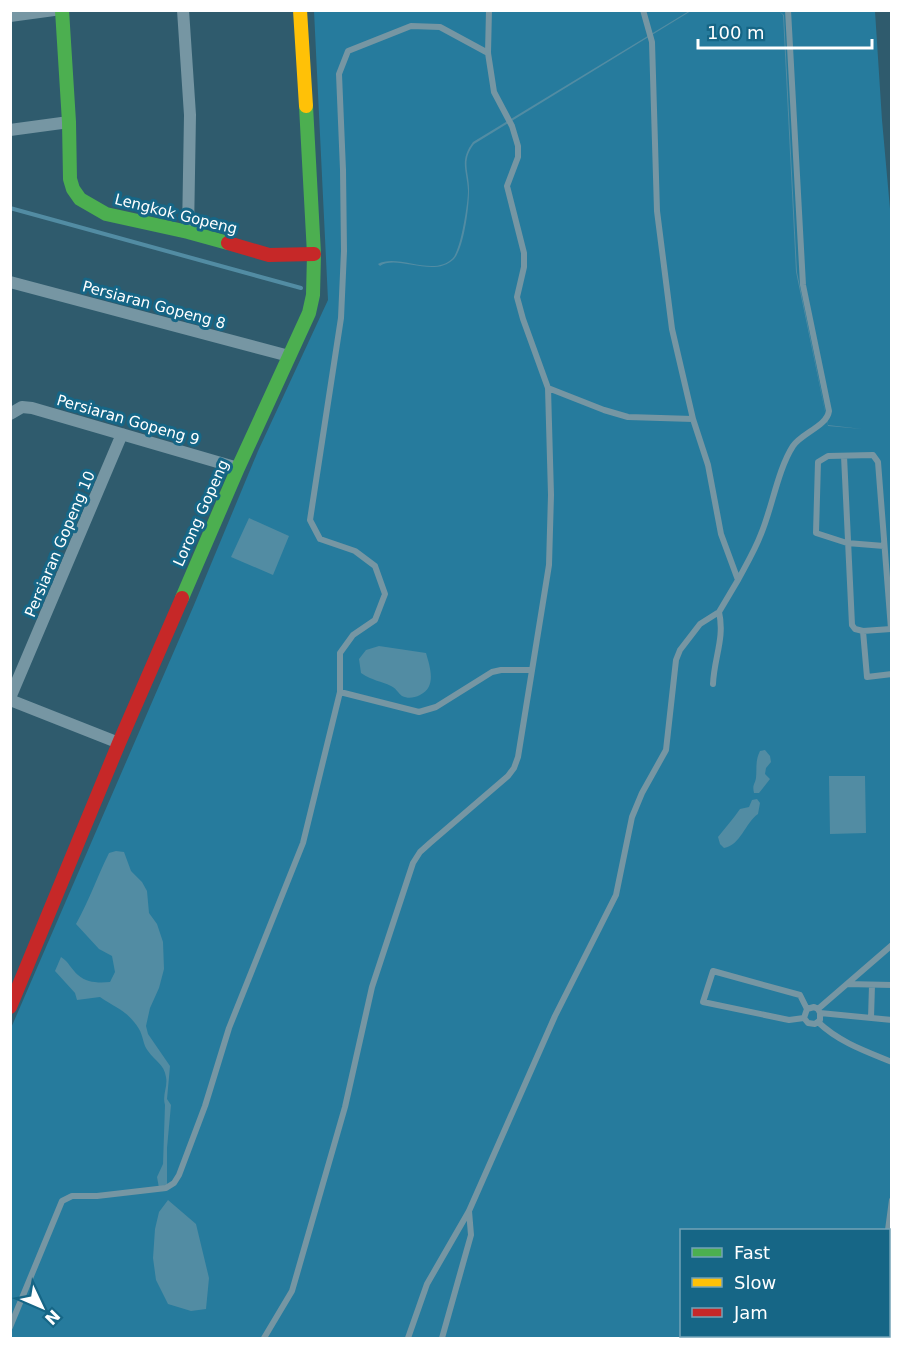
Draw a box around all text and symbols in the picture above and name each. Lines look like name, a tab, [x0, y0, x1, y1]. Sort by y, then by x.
scale bar	[698, 12, 872, 50]
text: 100 m	[707, 22, 765, 43]
street label: Lengkok Gopeng	[113, 190, 239, 238]
street label: Persiaran Gopeng 8	[80, 277, 228, 333]
street label: Persiaran Gopeng 9	[55, 391, 201, 449]
street label: Lorong Gopeng	[169, 457, 233, 569]
street label: Persiaran Gopeng 10	[21, 468, 99, 620]
legend	[680, 1229, 890, 1337]
text: Fast	[734, 1242, 770, 1263]
text: Slow	[734, 1272, 776, 1293]
north arrow	[12, 1277, 72, 1337]
text: Jam	[733, 1302, 768, 1323]
text: N	[41, 1306, 64, 1328]

